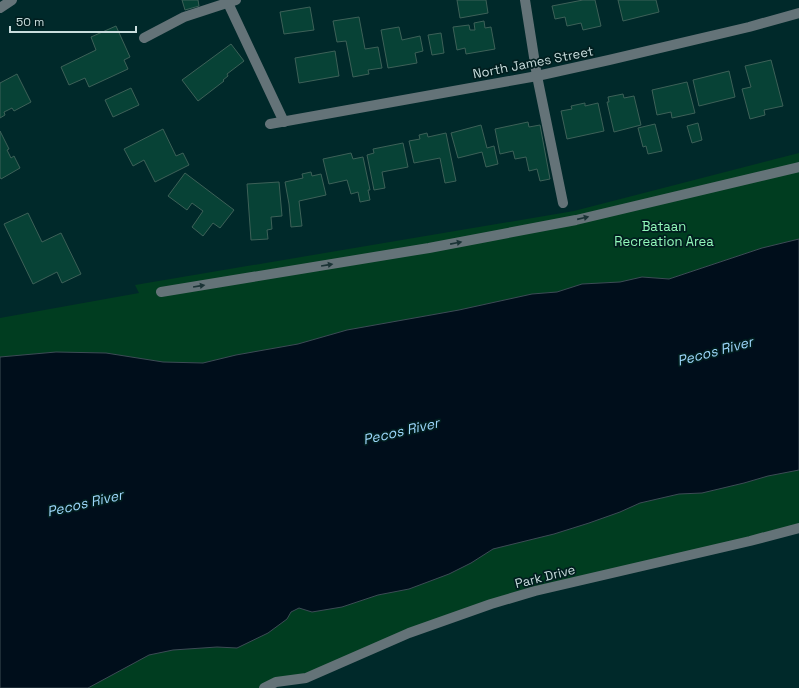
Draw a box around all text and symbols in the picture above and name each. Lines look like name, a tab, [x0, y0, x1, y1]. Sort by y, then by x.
scale bar	[10, 8, 136, 34]
text: 50 m	[16, 14, 44, 30]
street label: North James Street	[471, 42, 595, 83]
one-way arrow	[577, 215, 589, 221]
park label: Bataan Recreation Area	[614, 218, 714, 250]
one-way arrow	[449, 240, 462, 246]
one-way arrow	[321, 261, 333, 267]
one-way arrow	[193, 282, 205, 288]
water label: Pecos River	[675, 332, 756, 370]
water label: Pecos River	[361, 413, 442, 448]
water label: Pecos River	[45, 485, 126, 520]
street label: Park Drive	[513, 561, 577, 592]

